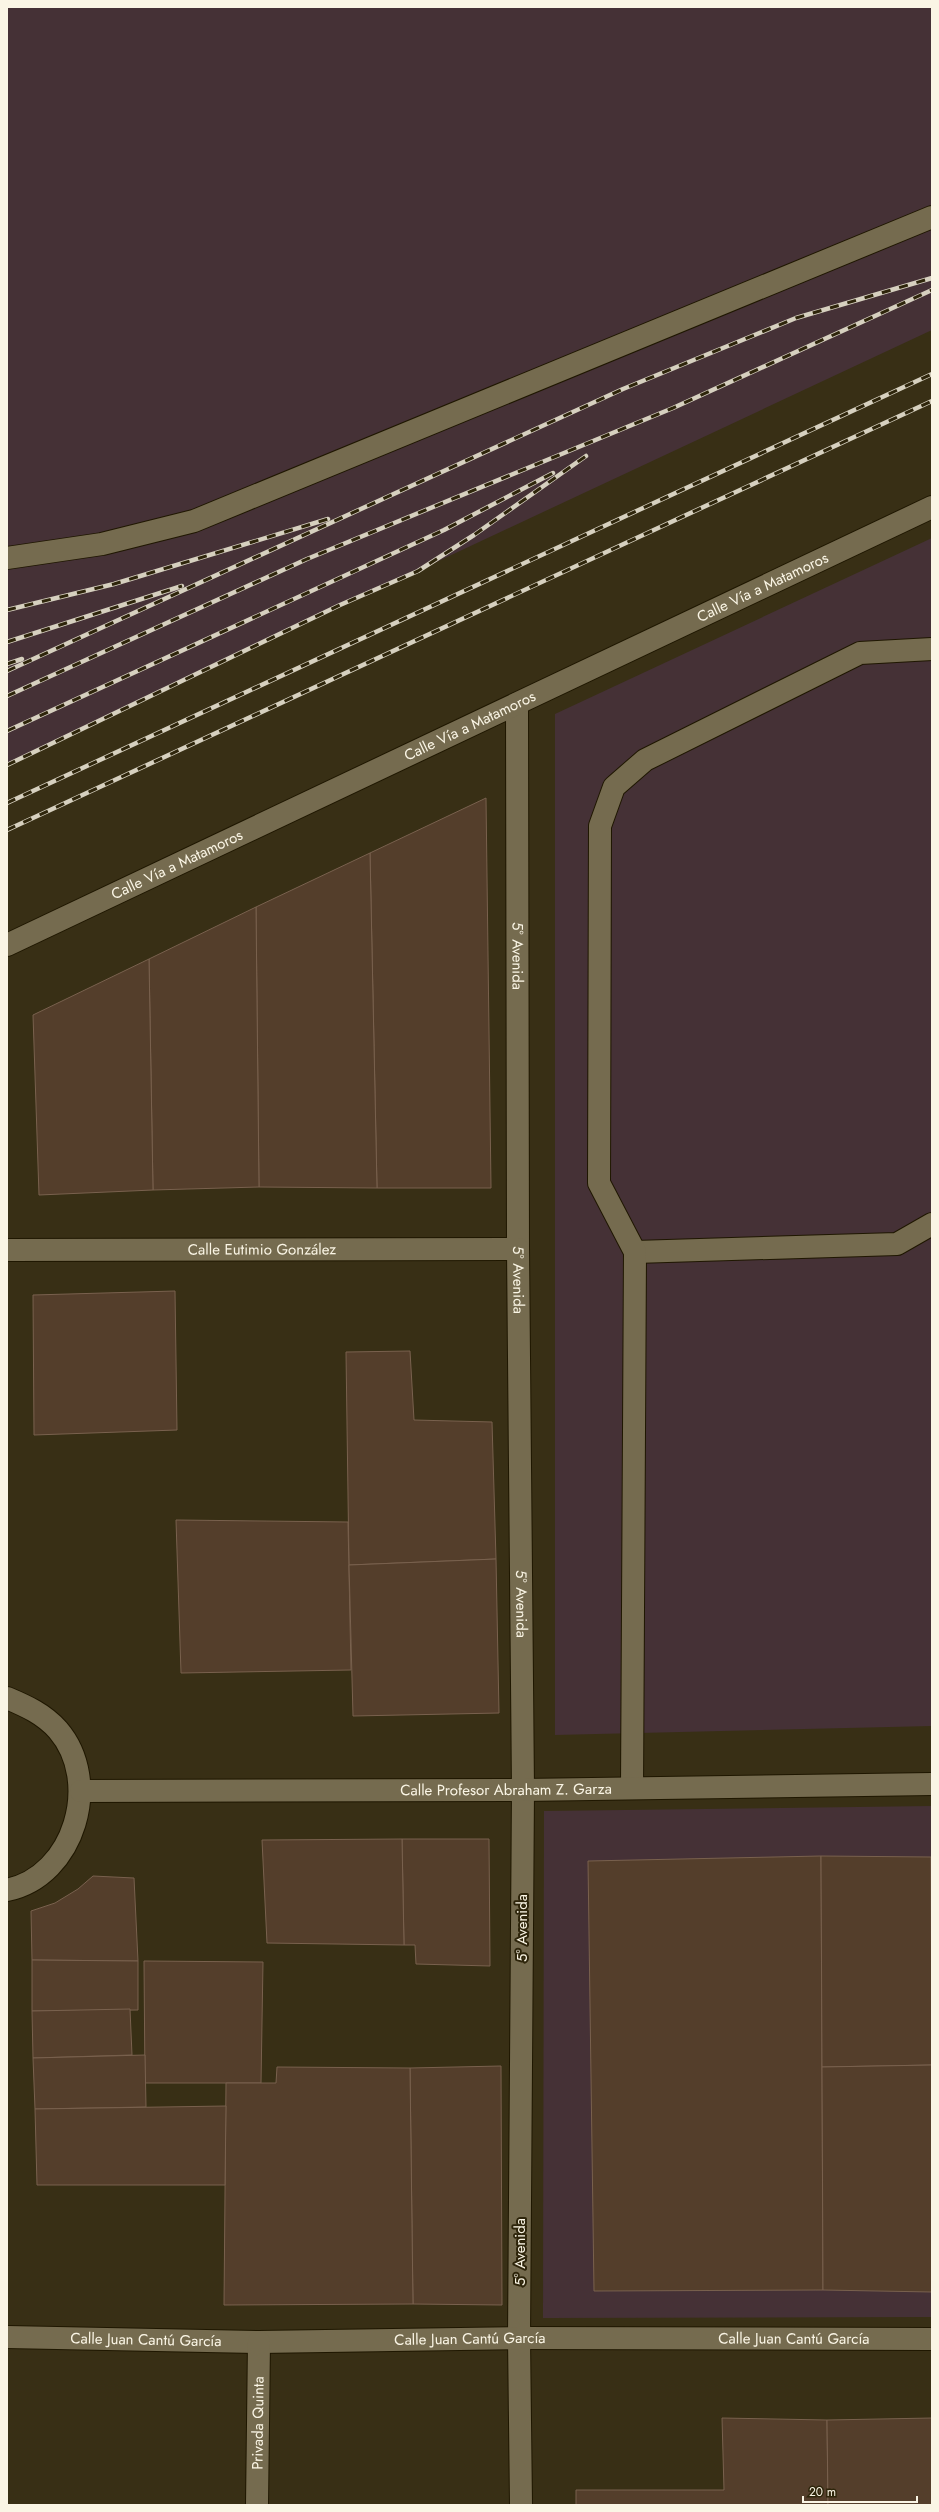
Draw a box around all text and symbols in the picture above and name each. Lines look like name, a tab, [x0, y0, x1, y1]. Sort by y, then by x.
street label: Calle Vía a Matamoros	[693, 547, 832, 628]
street label: Calle Vía a Matamoros	[400, 685, 539, 766]
street label: Calle Vía a Matamoros	[107, 824, 246, 905]
street label: 5° Avenida	[506, 922, 529, 990]
street label: Calle Eutimio González	[188, 1238, 336, 1261]
street label: 5° Avenida	[507, 1246, 530, 1314]
street label: 5° Avenida	[510, 1570, 533, 1638]
street label: Calle Profesor Abraham Z. Garza	[400, 1778, 612, 1801]
street label: 5° Avenida	[511, 1894, 533, 1962]
street label: 5° Avenida	[509, 2218, 531, 2286]
street label: Calle Juan Cantú García	[70, 2327, 222, 2352]
street label: Calle Juan Cantú García	[394, 2327, 546, 2351]
street label: Calle Juan Cantú García	[718, 2327, 870, 2350]
street label: Privada Quinta	[246, 2376, 270, 2470]
scale bar	[803, 2478, 917, 2504]
text: 20 m	[809, 2483, 836, 2501]

